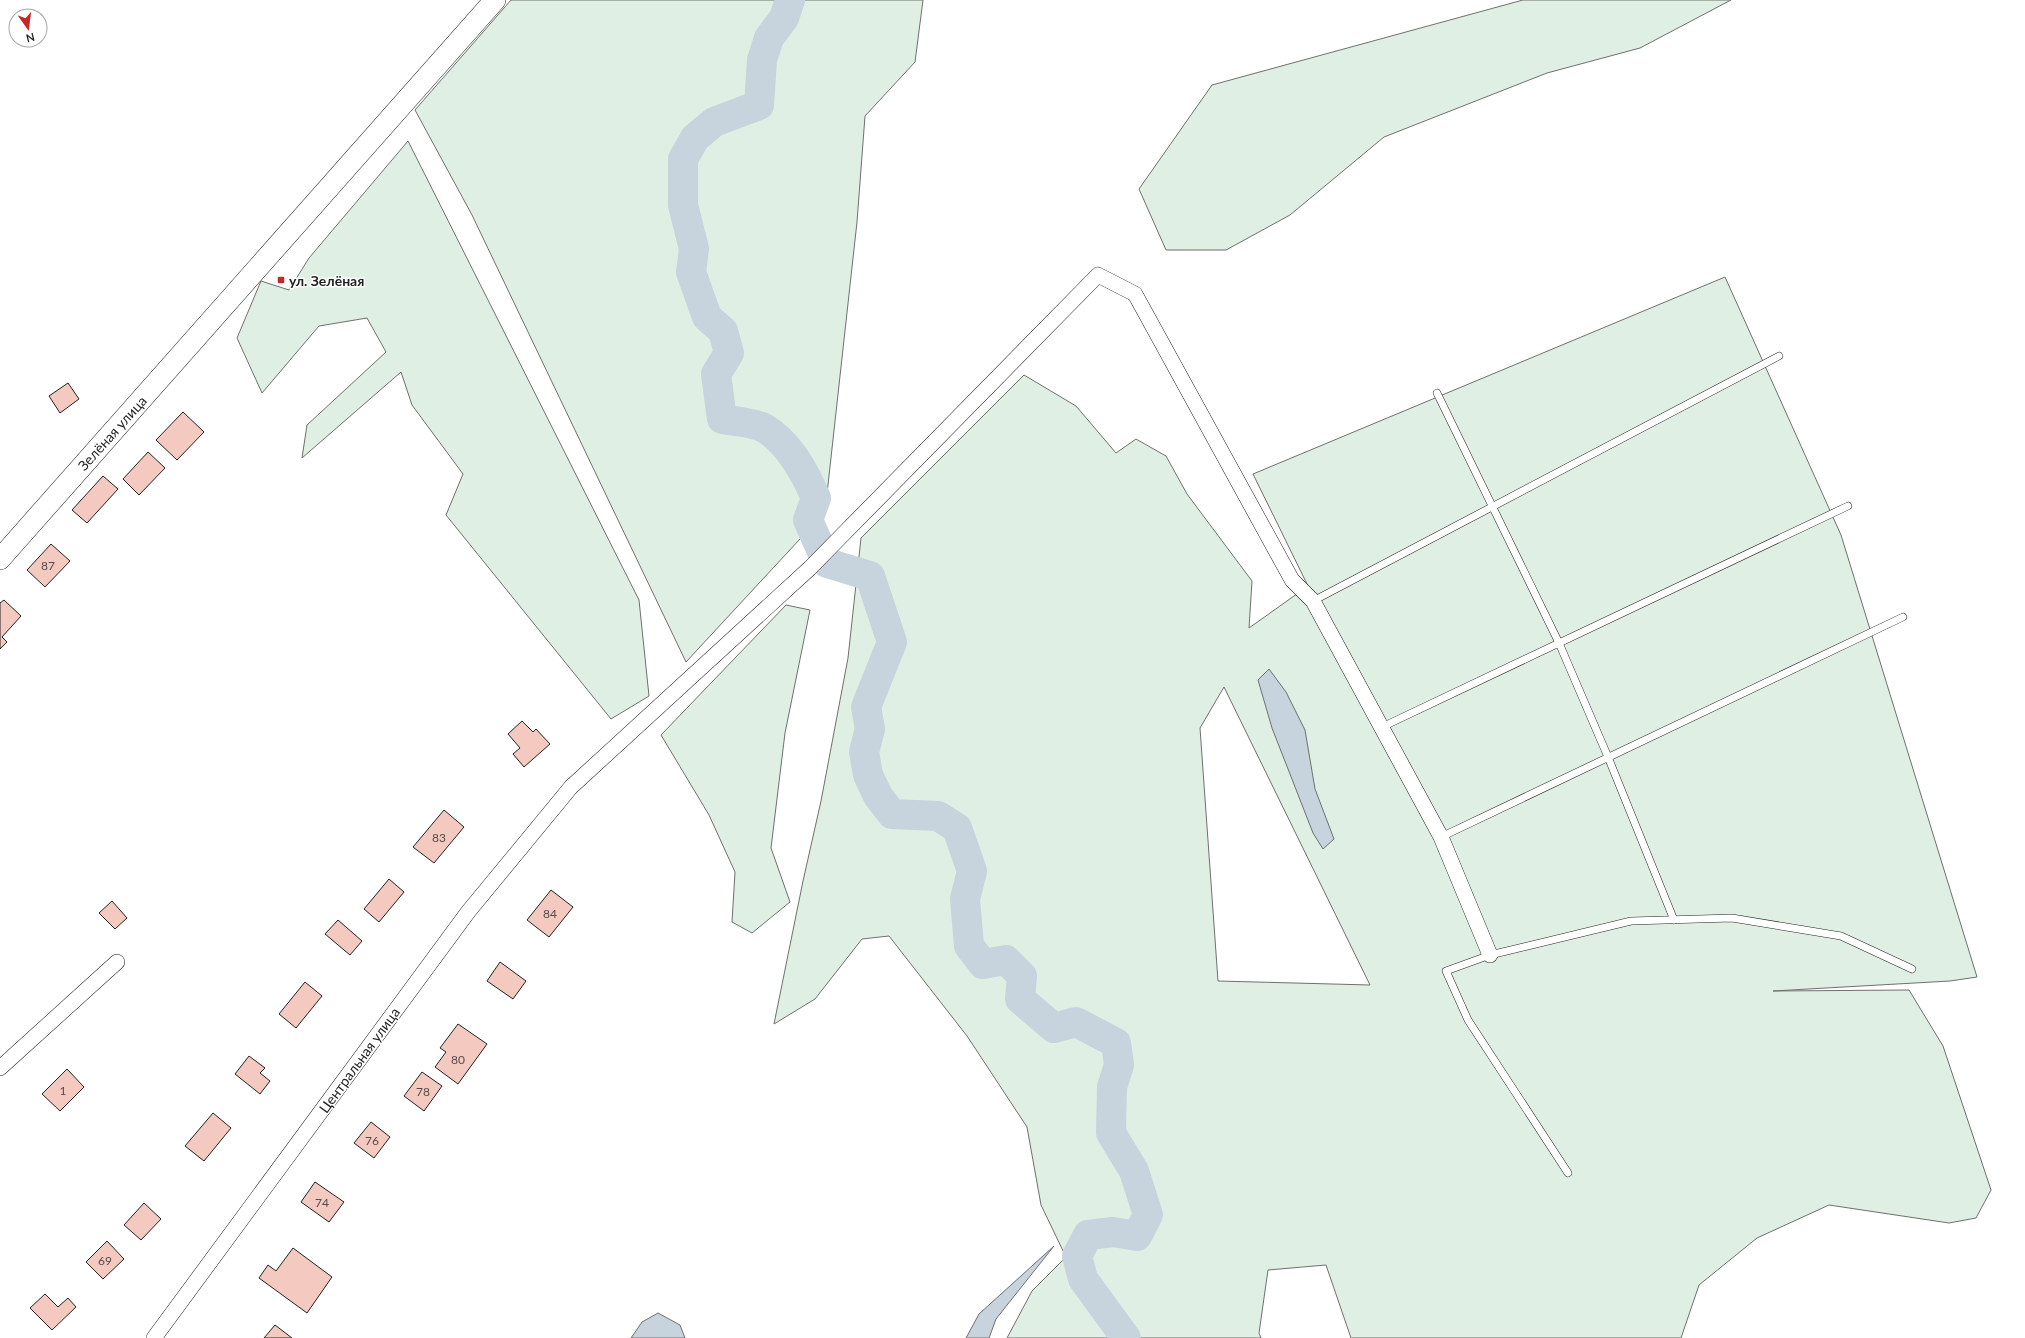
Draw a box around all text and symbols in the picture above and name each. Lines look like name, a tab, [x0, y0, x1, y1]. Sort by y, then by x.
north arrow	[8, 8, 48, 48]
text: N	[25, 31, 36, 46]
place label: ул. Зелёная	[289, 272, 364, 289]
marker: ул. Зелёная	[276, 275, 286, 285]
street label: Зелёная улица	[74, 392, 150, 474]
house number: 87	[41, 558, 55, 573]
house number: 83	[432, 830, 446, 845]
house number: 84	[543, 906, 557, 921]
street label: Центральная улица	[315, 1004, 403, 1116]
house number: 80	[451, 1052, 465, 1067]
house number: 1	[60, 1083, 67, 1098]
house number: 78	[416, 1084, 430, 1099]
house number: 76	[365, 1133, 379, 1148]
house number: 74	[315, 1195, 329, 1210]
house number: 69	[98, 1253, 112, 1268]

